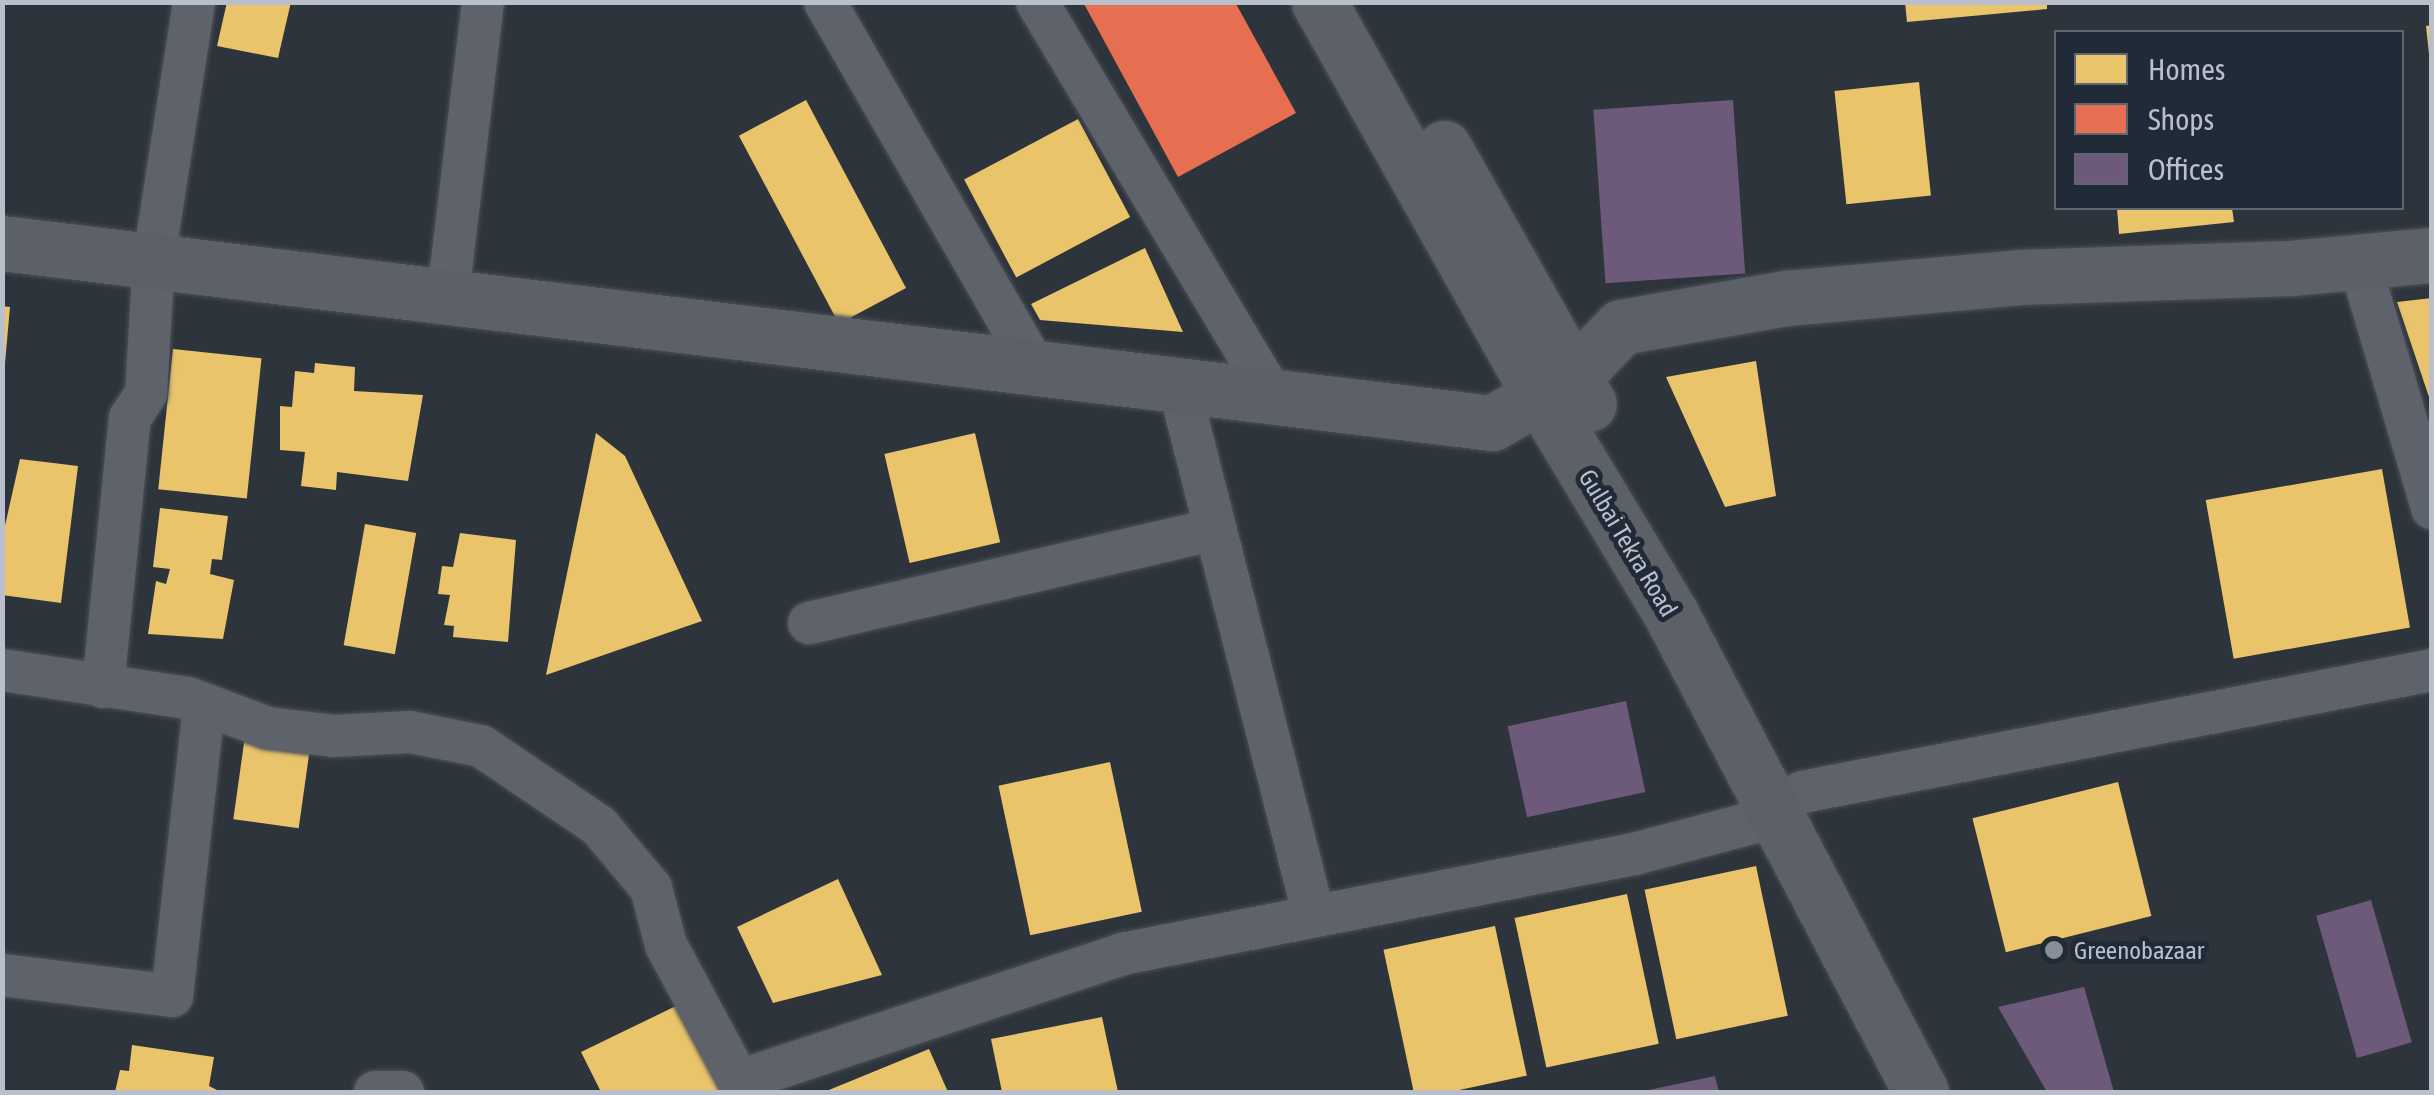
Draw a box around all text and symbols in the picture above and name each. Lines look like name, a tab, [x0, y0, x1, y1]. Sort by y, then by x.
legend	[2054, 30, 2404, 210]
text: Homes	[2148, 52, 2225, 86]
text: Shops	[2148, 102, 2214, 136]
text: Offices	[2148, 152, 2224, 186]
street label: Gulbai Tekra Road	[1572, 464, 1684, 622]
place label: Greenobazaar	[2074, 935, 2204, 965]
marker: Greenobazaar	[2043, 939, 2065, 961]

